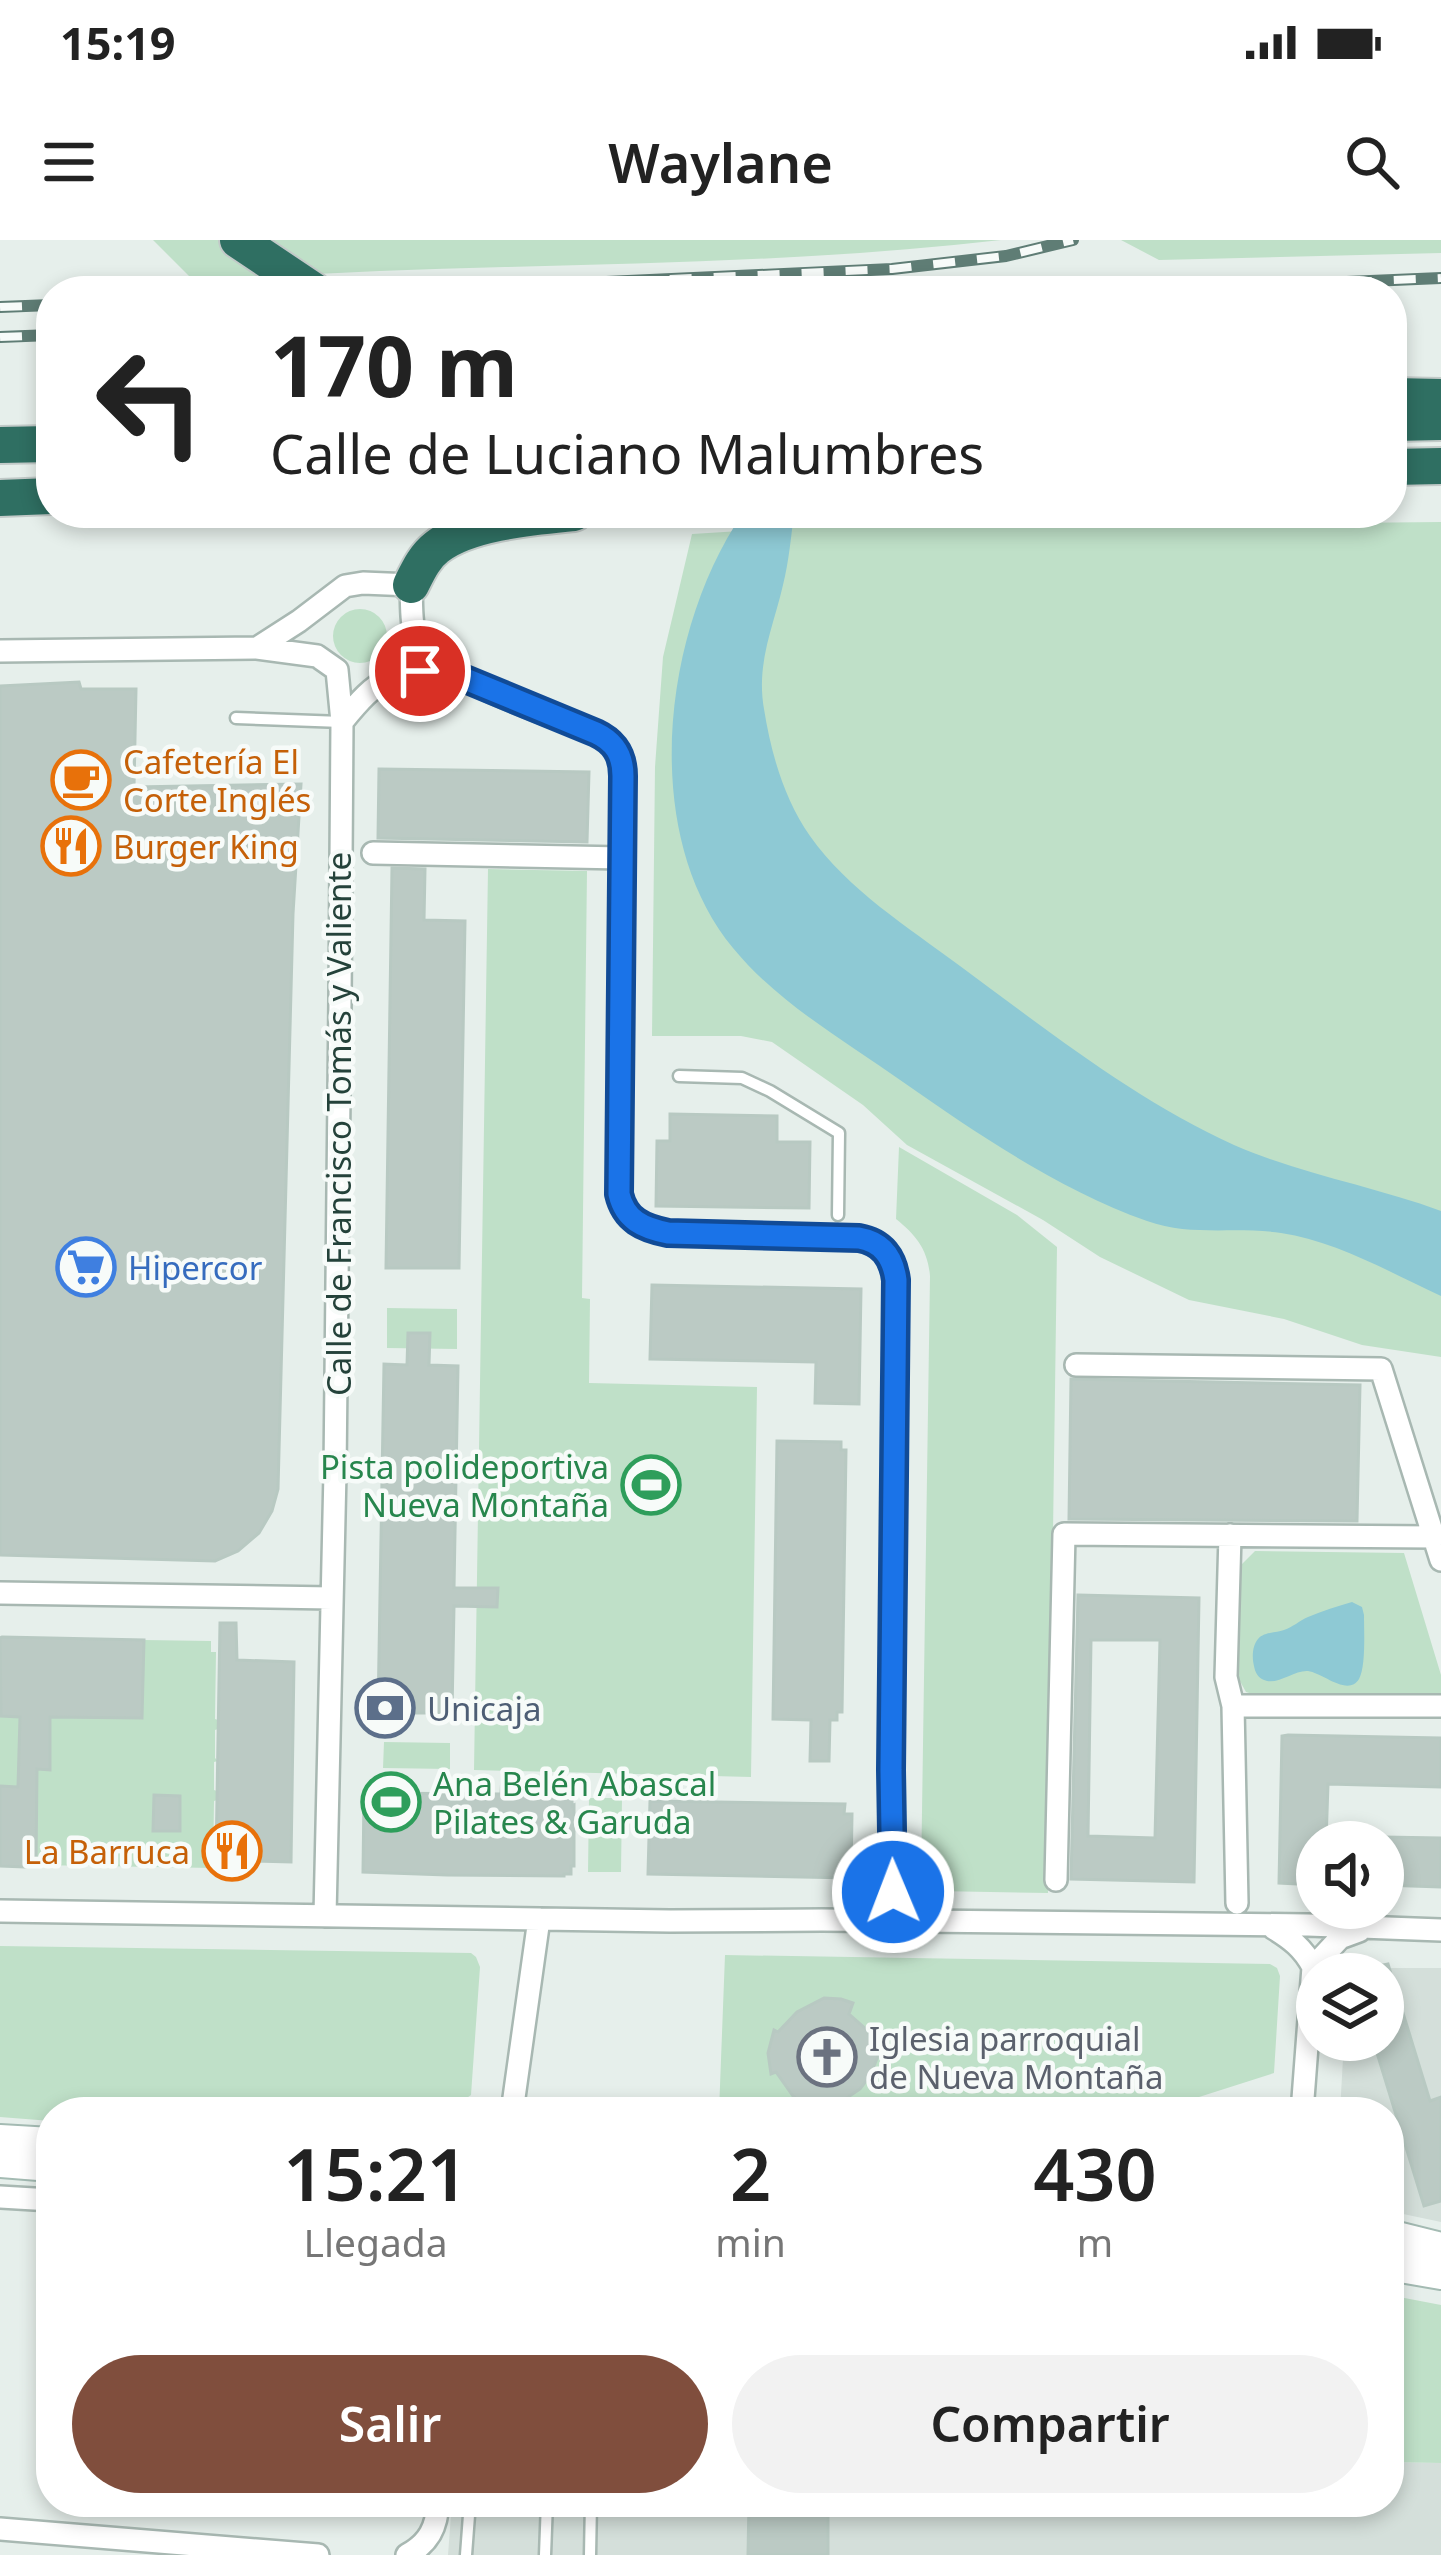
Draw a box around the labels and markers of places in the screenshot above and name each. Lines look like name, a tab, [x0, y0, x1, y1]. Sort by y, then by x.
pin	[369, 620, 471, 722]
place label: Cafetería El Corte Inglés	[123, 739, 311, 822]
cafe icon: Cafetería El Corte Inglés	[50, 749, 112, 811]
restaurant icon: Burger King	[40, 815, 102, 877]
place label: Burger King	[113, 824, 299, 869]
supermarket icon: Hipercor	[55, 1236, 117, 1298]
place label: Hipercor	[128, 1245, 263, 1290]
place label: Pista polideportiva Nueva Montaña	[320, 1444, 609, 1527]
sports icon: Pista polideportiva Nueva Montaña	[620, 1454, 682, 1516]
bank icon: Unicaja	[354, 1677, 416, 1739]
place label: Unicaja	[427, 1686, 541, 1731]
place label: Ana Belén Abascal Pilates & Garuda	[433, 1761, 716, 1844]
sports icon: Ana Belén Abascal Pilates & Garuda	[360, 1771, 422, 1833]
restaurant icon: La Barruca	[201, 1820, 263, 1882]
place label: La Barruca	[24, 1829, 190, 1874]
place label: Iglesia parroquial de Nueva Montaña	[869, 2016, 1163, 2099]
church icon: Iglesia parroquial de Nueva Montaña	[796, 2026, 858, 2088]

